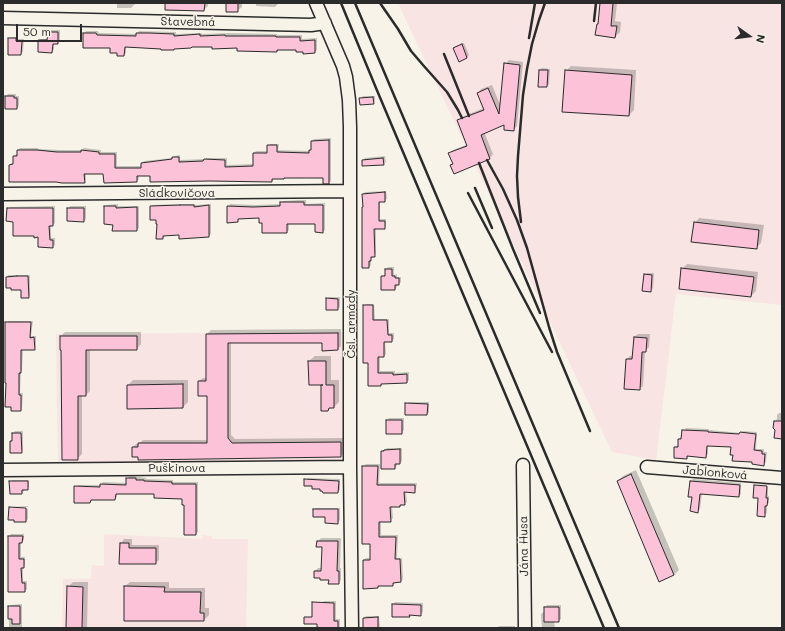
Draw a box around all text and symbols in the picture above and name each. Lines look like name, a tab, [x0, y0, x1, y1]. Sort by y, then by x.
street label: Stavebná	[160, 14, 216, 30]
scale bar	[18, 16, 84, 42]
north arrow	[729, 16, 769, 56]
text: 50 m	[23, 23, 51, 39]
text: N	[753, 33, 769, 45]
street label: Sládkovičova	[139, 186, 215, 200]
street label: Čsl. armády	[344, 289, 358, 359]
street label: Puškinova	[148, 461, 206, 475]
street label: Jablonková	[682, 463, 748, 483]
street label: Jána Husa	[516, 516, 532, 576]

